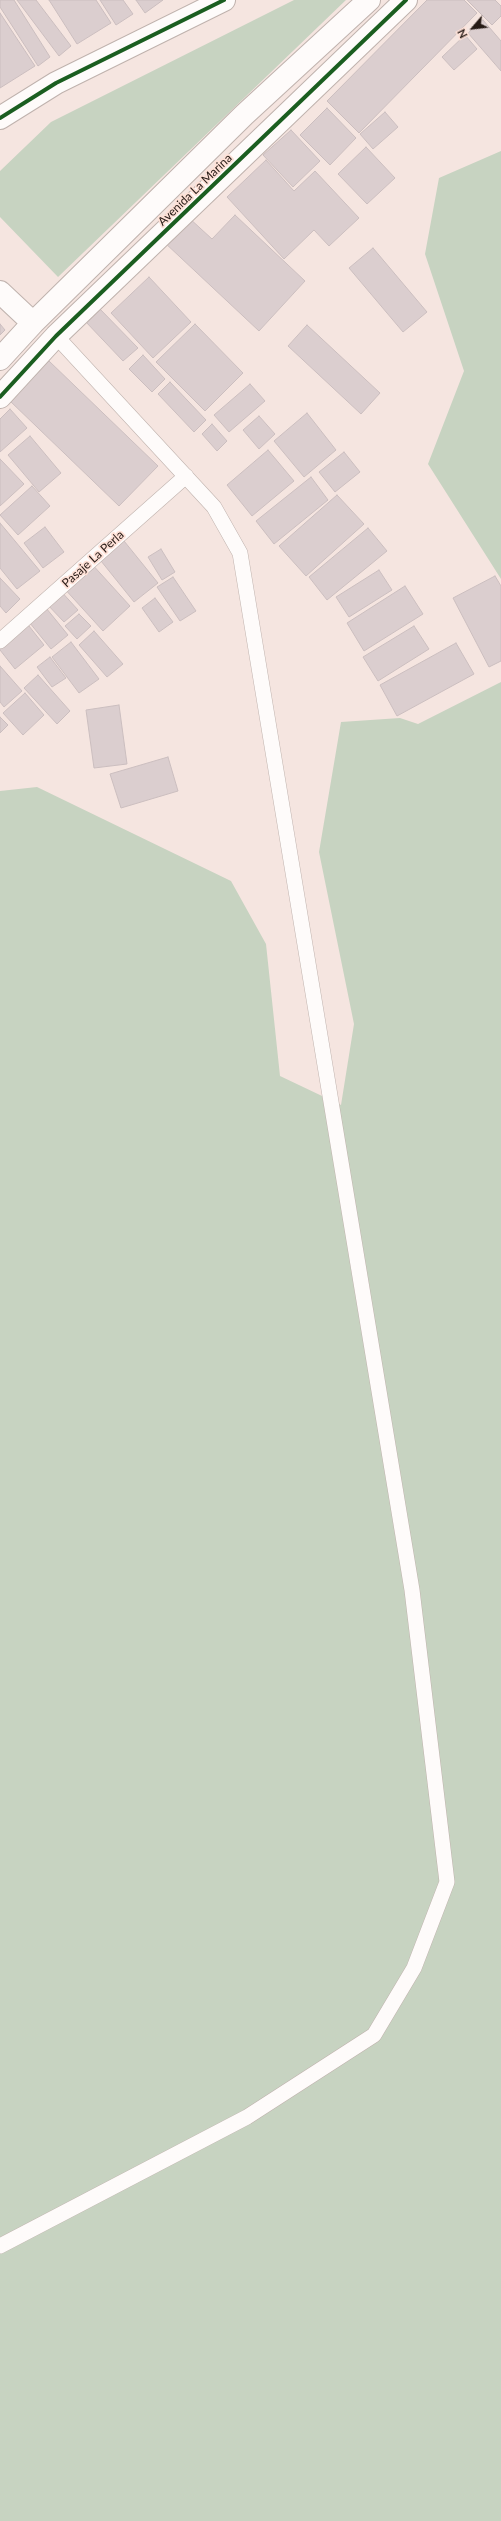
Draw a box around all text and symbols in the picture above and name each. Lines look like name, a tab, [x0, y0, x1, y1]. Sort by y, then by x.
north arrow	[453, 8, 493, 48]
text: N	[454, 27, 470, 41]
street label: Avenida La Marina	[155, 151, 235, 229]
street label: Pasaje La Perla	[59, 528, 127, 590]

